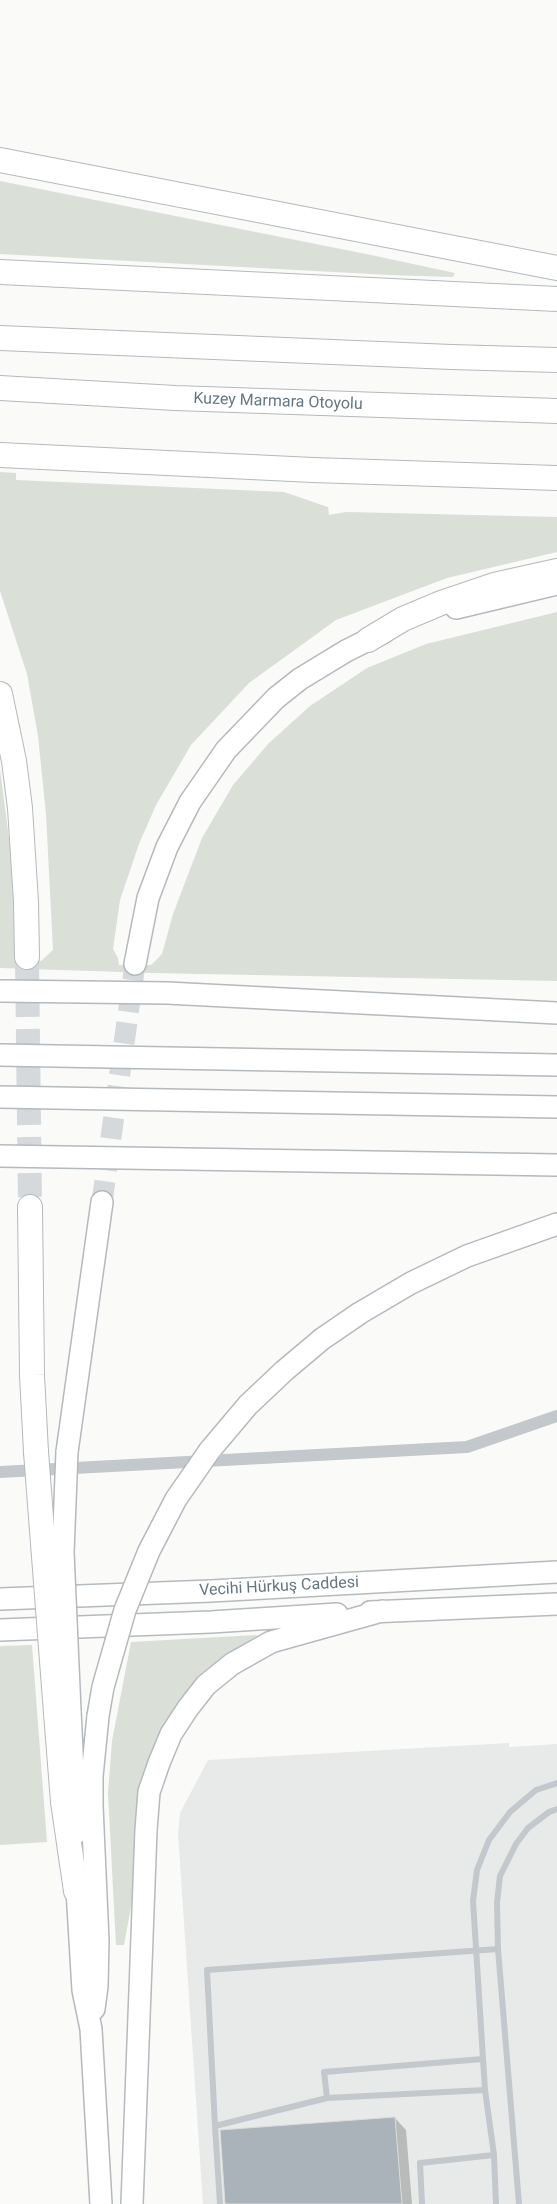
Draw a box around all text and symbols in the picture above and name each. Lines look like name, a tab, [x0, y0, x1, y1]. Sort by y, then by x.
street label: Kuzey Marmara Otoyolu	[193, 389, 363, 415]
street label: Vecihi Hürkuş Caddesi	[199, 1573, 359, 1601]

